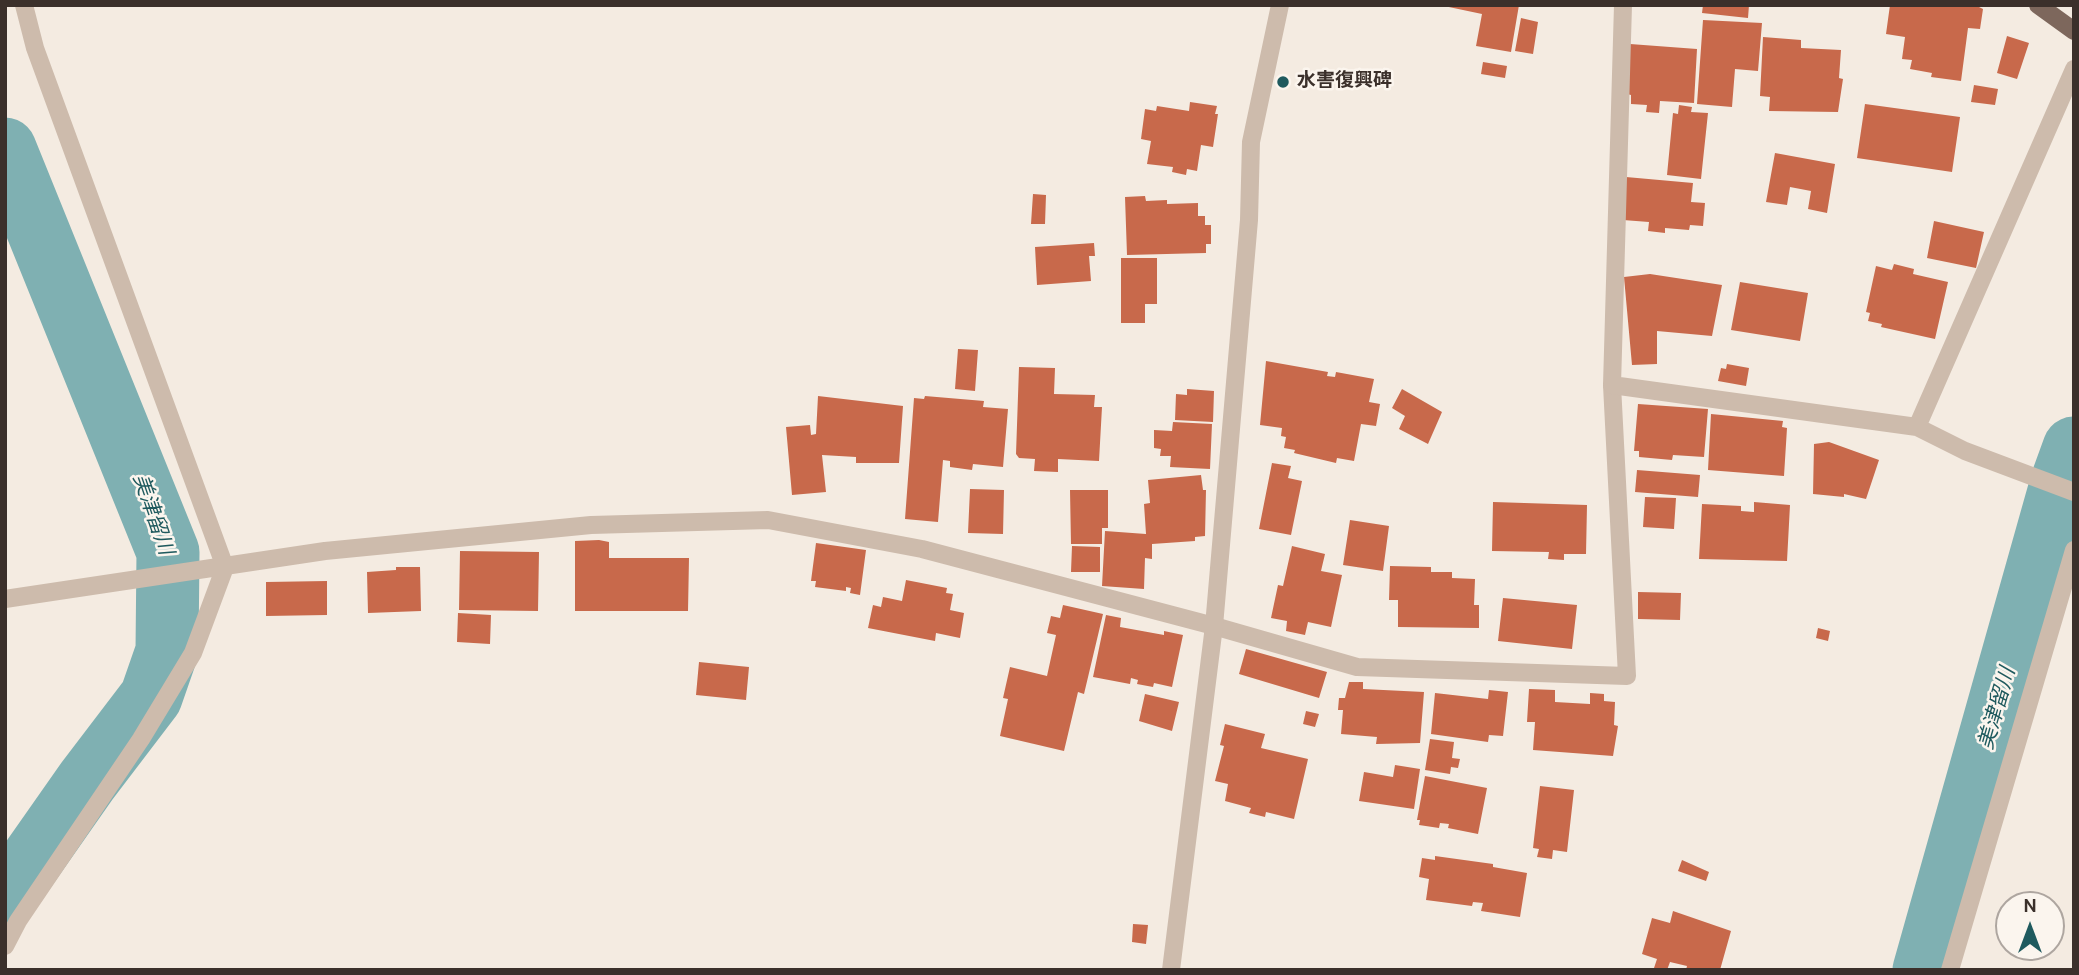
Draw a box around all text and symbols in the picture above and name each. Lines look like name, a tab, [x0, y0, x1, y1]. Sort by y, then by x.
place label: 水害復興碑	[1297, 71, 1392, 93]
marker: 水害復興碑	[1275, 74, 1291, 90]
water label: 美津留川	[125, 471, 177, 559]
water label: 美津留川	[1975, 665, 2023, 753]
north arrow	[1995, 891, 2065, 961]
text: N	[2023, 895, 2037, 919]

